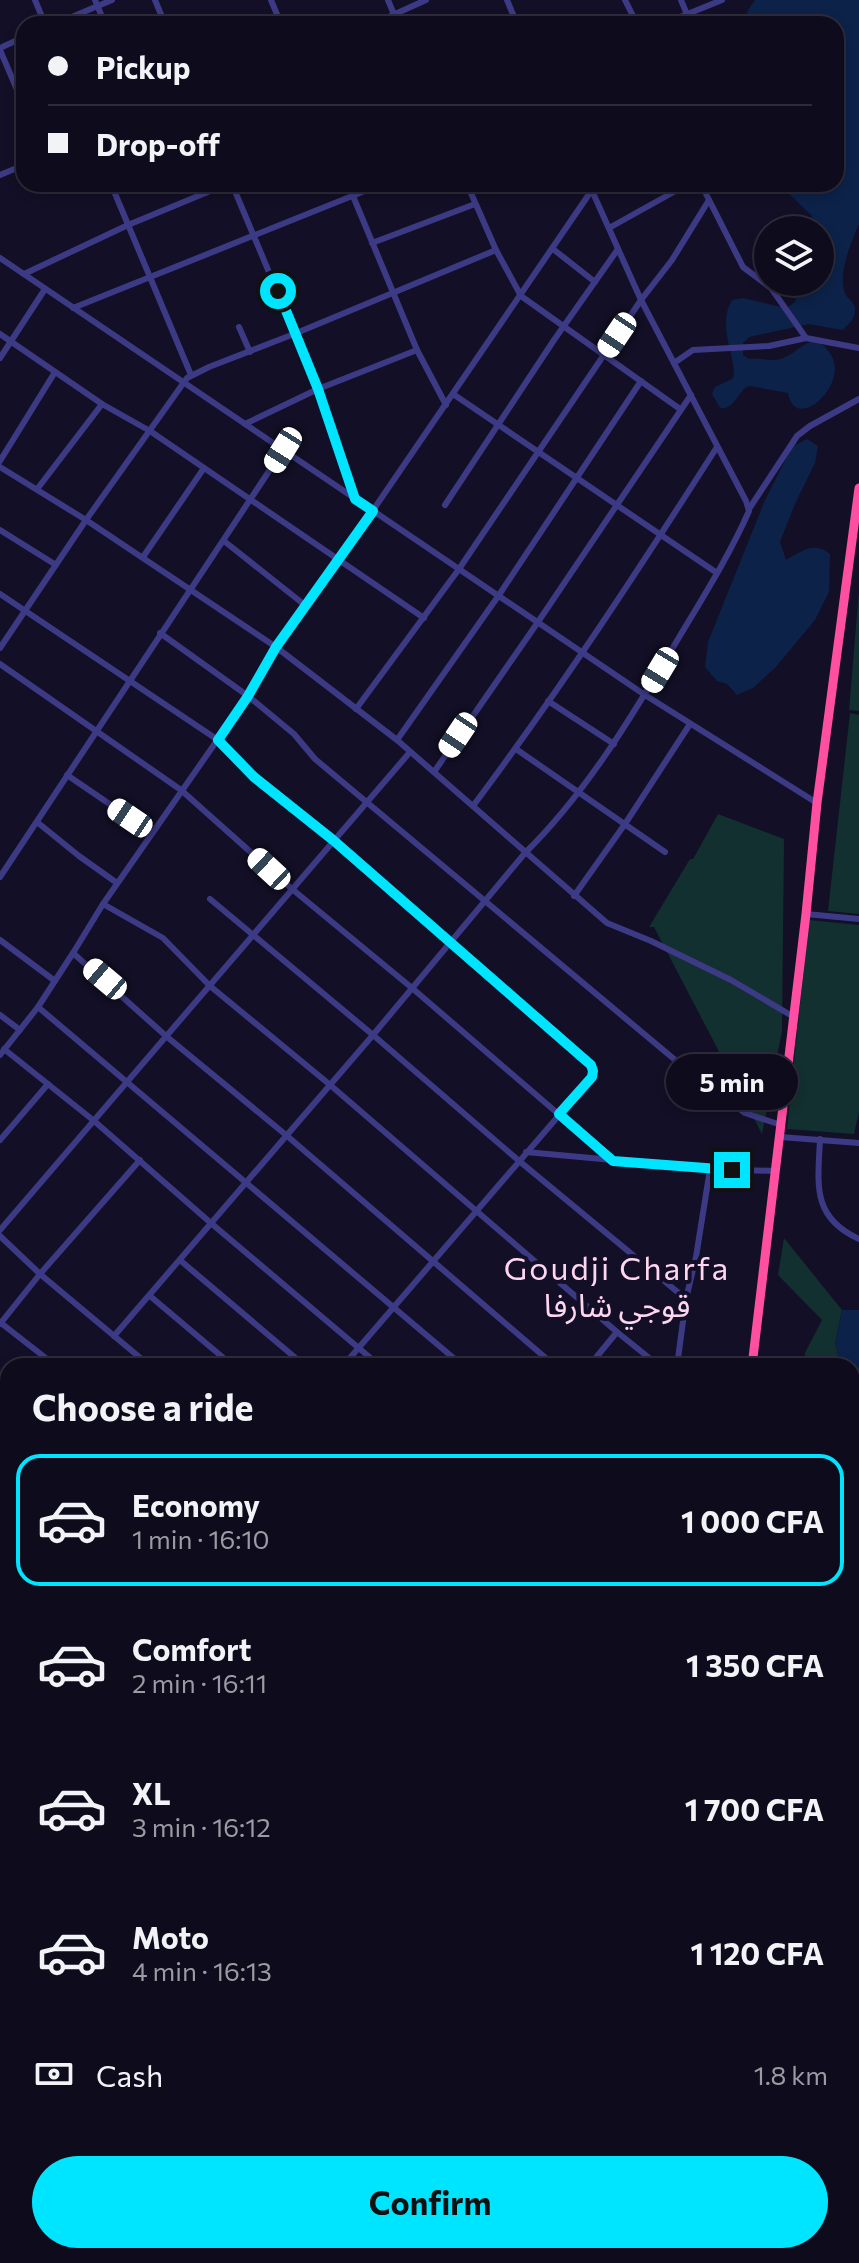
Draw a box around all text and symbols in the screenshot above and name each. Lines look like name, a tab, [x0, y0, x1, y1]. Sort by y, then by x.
text: Pickup	[96, 48, 190, 85]
text: Drop-off	[96, 125, 220, 162]
map controls	[754, 216, 834, 296]
button: layers	[754, 216, 834, 296]
route start	[260, 273, 296, 309]
car	[594, 308, 640, 362]
car	[260, 423, 306, 477]
car	[637, 643, 683, 697]
car	[435, 708, 481, 762]
car	[103, 795, 157, 841]
car	[243, 844, 295, 894]
car	[79, 954, 131, 1004]
callout: 5 min	[666, 1054, 798, 1110]
text: 5 min	[699, 1066, 765, 1097]
route end	[714, 1152, 750, 1188]
district label: Goudji Charfa قوجي شارفا	[504, 1247, 730, 1330]
text: Choose a ride	[32, 1384, 253, 1428]
icon: car	[36, 1484, 108, 1556]
text: Economy	[132, 1486, 260, 1523]
text: 1 000 CFA	[681, 1502, 824, 1539]
text: 1 min · 16:10	[132, 1523, 270, 1554]
icon: car	[36, 1628, 108, 1700]
text: Comfort	[132, 1630, 251, 1667]
text: 1 350 CFA	[686, 1646, 824, 1683]
text: 2 min · 16:11	[132, 1667, 267, 1698]
icon: car	[36, 1772, 108, 1844]
text: XL	[132, 1774, 171, 1811]
text: 1 700 CFA	[685, 1790, 824, 1827]
text: 3 min · 16:12	[132, 1811, 271, 1842]
icon: car	[36, 1916, 108, 1988]
text: Moto	[132, 1918, 209, 1955]
text: 1 120 CFA	[690, 1934, 824, 1971]
text: 4 min · 16:13	[132, 1955, 272, 1986]
icon: cash	[32, 2052, 76, 2096]
text: Cash	[96, 2056, 163, 2093]
text: 1.8 km	[754, 2059, 828, 2090]
button: Confirm	[32, 2156, 828, 2248]

